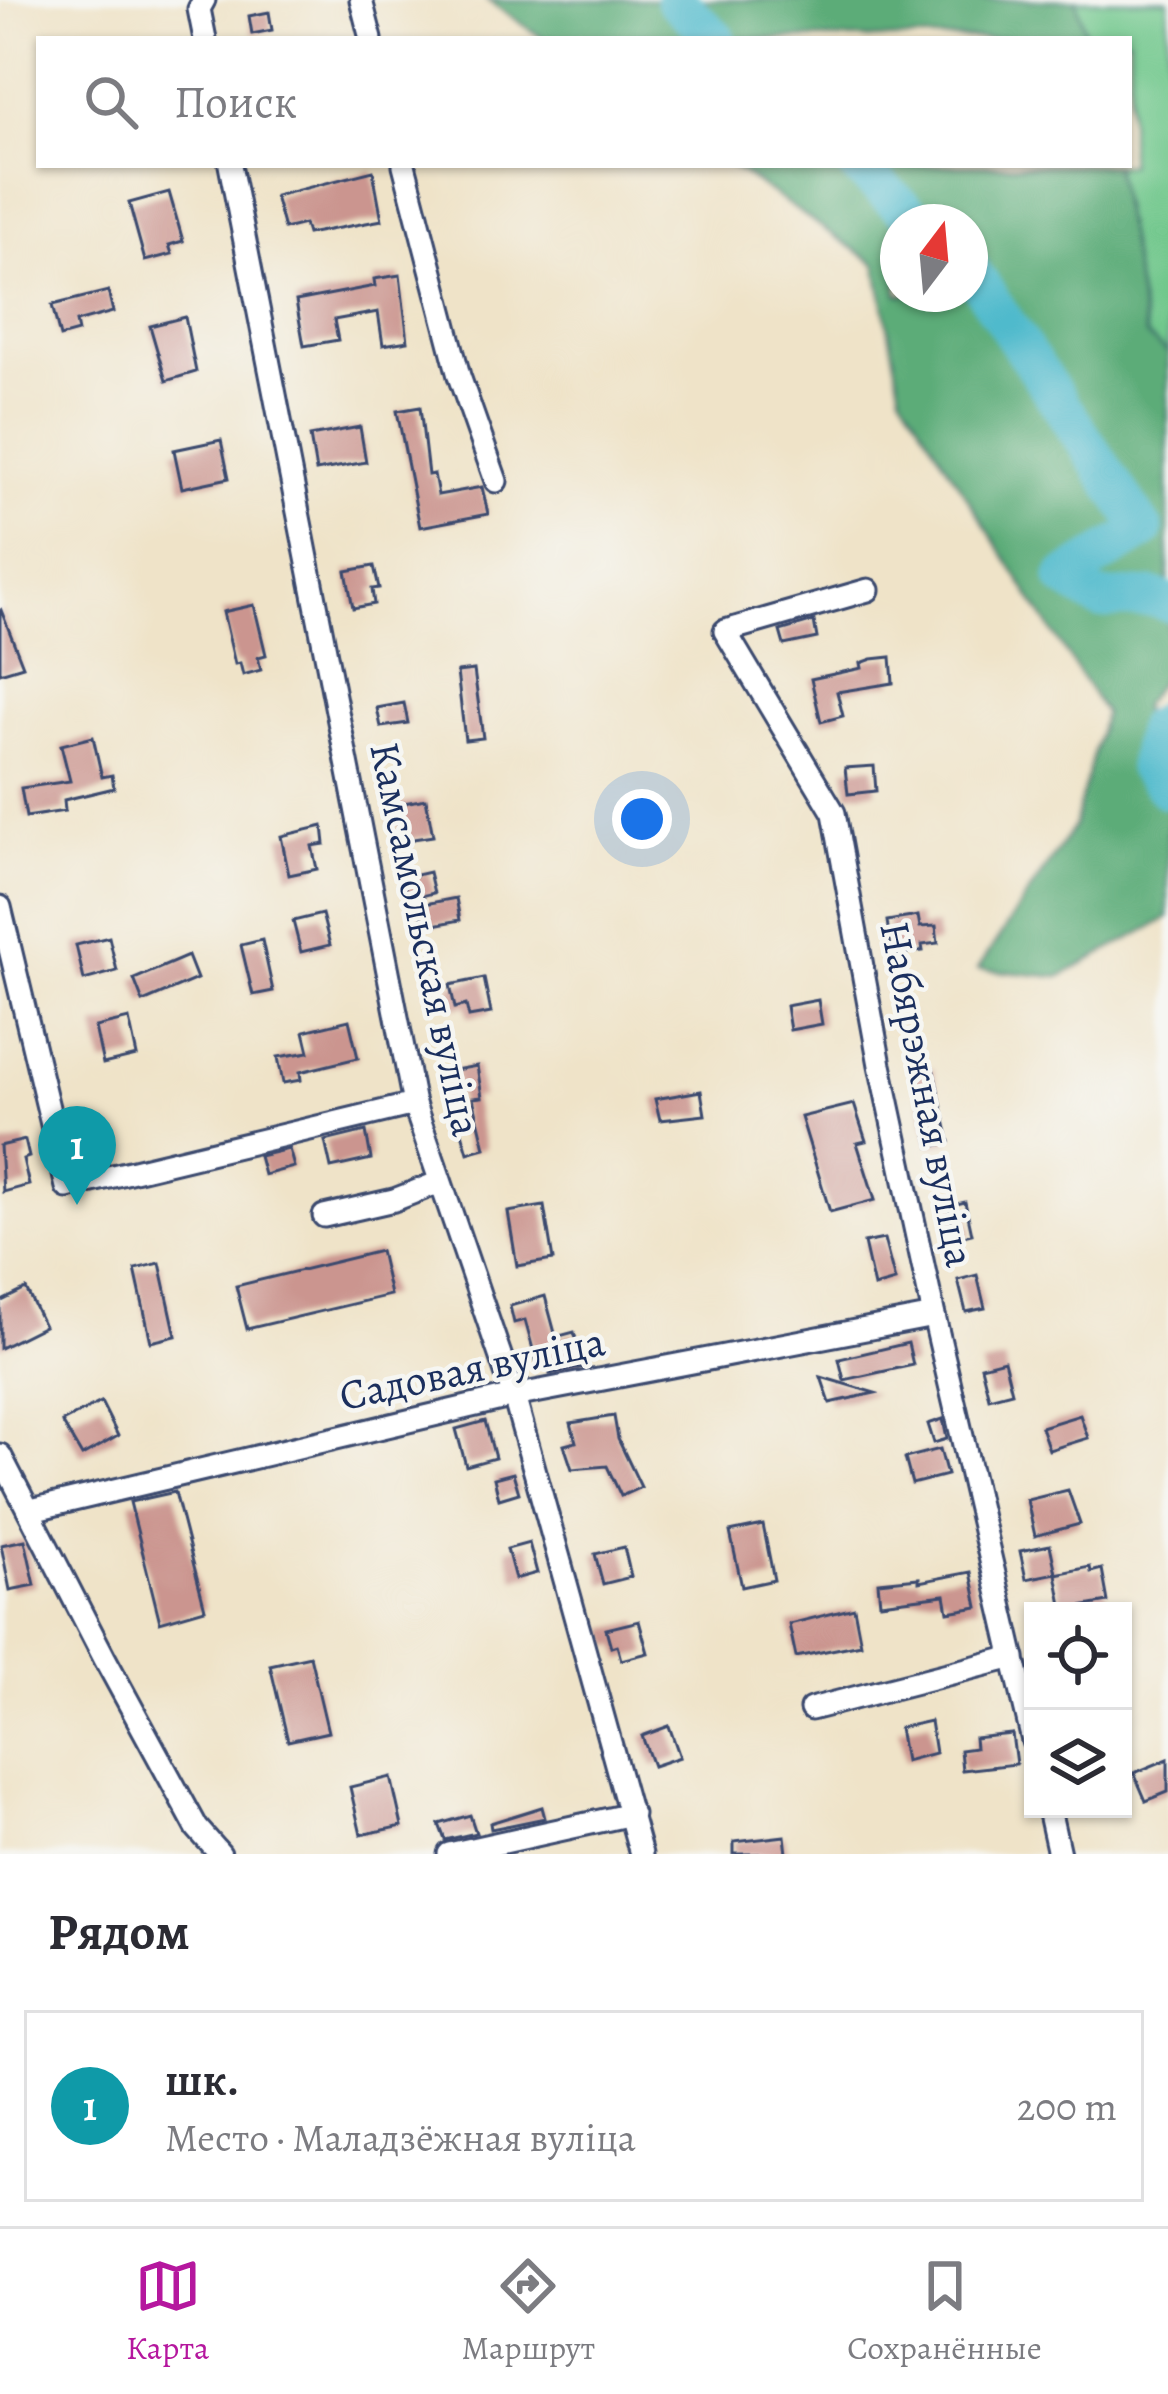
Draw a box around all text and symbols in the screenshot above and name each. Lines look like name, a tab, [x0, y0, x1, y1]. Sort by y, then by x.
search box	[36, 36, 1132, 168]
icon: search	[78, 69, 144, 135]
text: Поиск	[174, 71, 297, 133]
north arrow	[880, 204, 988, 312]
street label: Камсамольская вуліца	[356, 737, 496, 1142]
your location	[612, 789, 672, 849]
street label: Набярэжная вуліца	[867, 916, 990, 1272]
pin: 1	[38, 1106, 116, 1205]
street label: Садовая вуліца	[334, 1312, 611, 1424]
map controls	[1024, 1602, 1132, 1818]
button: locate	[1024, 1602, 1132, 1710]
button: layers	[1024, 1710, 1132, 1818]
text: Рядом	[48, 1897, 190, 1967]
text: шк.	[165, 2049, 239, 2111]
text: 1	[83, 2080, 97, 2133]
text: 200 m	[1017, 2080, 1117, 2133]
text: Место · Маладзёжная вуліца	[165, 2111, 636, 2164]
tab: Карта	[126, 2253, 209, 2370]
tab: Маршрут	[462, 2253, 595, 2370]
tab: Сохранённые	[847, 2253, 1042, 2370]

